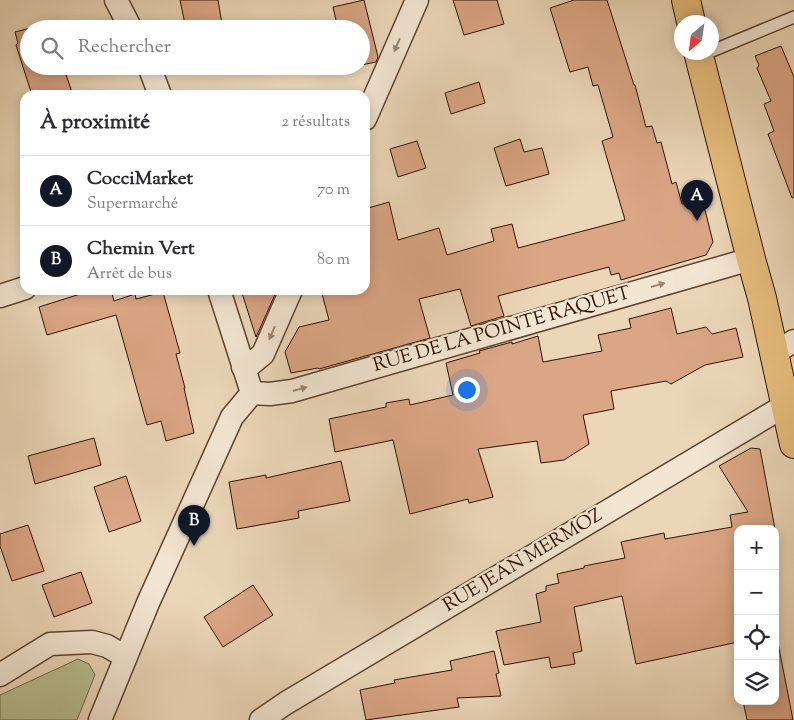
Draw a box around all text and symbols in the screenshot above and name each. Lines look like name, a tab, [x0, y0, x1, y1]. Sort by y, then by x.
north arrow	[674, 15, 719, 60]
search box	[20, 20, 370, 75]
icon: search	[38, 34, 66, 62]
text: Rechercher	[78, 34, 171, 61]
one-way arrow	[393, 38, 401, 52]
text: À proximité	[40, 108, 150, 138]
text: 2 résultats	[281, 111, 350, 134]
text: CocciMarket	[87, 166, 193, 193]
text: A	[50, 179, 63, 202]
text: 70 m	[317, 179, 350, 202]
pin: A	[681, 180, 713, 221]
text: Supermarché	[87, 193, 178, 216]
text: Chemin Vert	[87, 236, 194, 263]
text: B	[51, 249, 61, 272]
text: 80 m	[317, 249, 350, 272]
text: Arrêt de bus	[87, 263, 172, 286]
street label: RUE DE LA POINTE RAQUET	[370, 280, 634, 380]
one-way arrow	[651, 281, 666, 289]
one-way arrow	[268, 326, 276, 341]
your location	[454, 377, 480, 403]
one-way arrow	[293, 384, 308, 392]
street label: RUE JEAN MERMOZ	[438, 502, 608, 619]
pin: B	[178, 505, 210, 546]
map controls	[734, 525, 779, 705]
button: +	[734, 525, 779, 570]
button: −	[734, 570, 779, 615]
button: locate	[734, 615, 779, 660]
button: layers	[734, 660, 779, 705]

